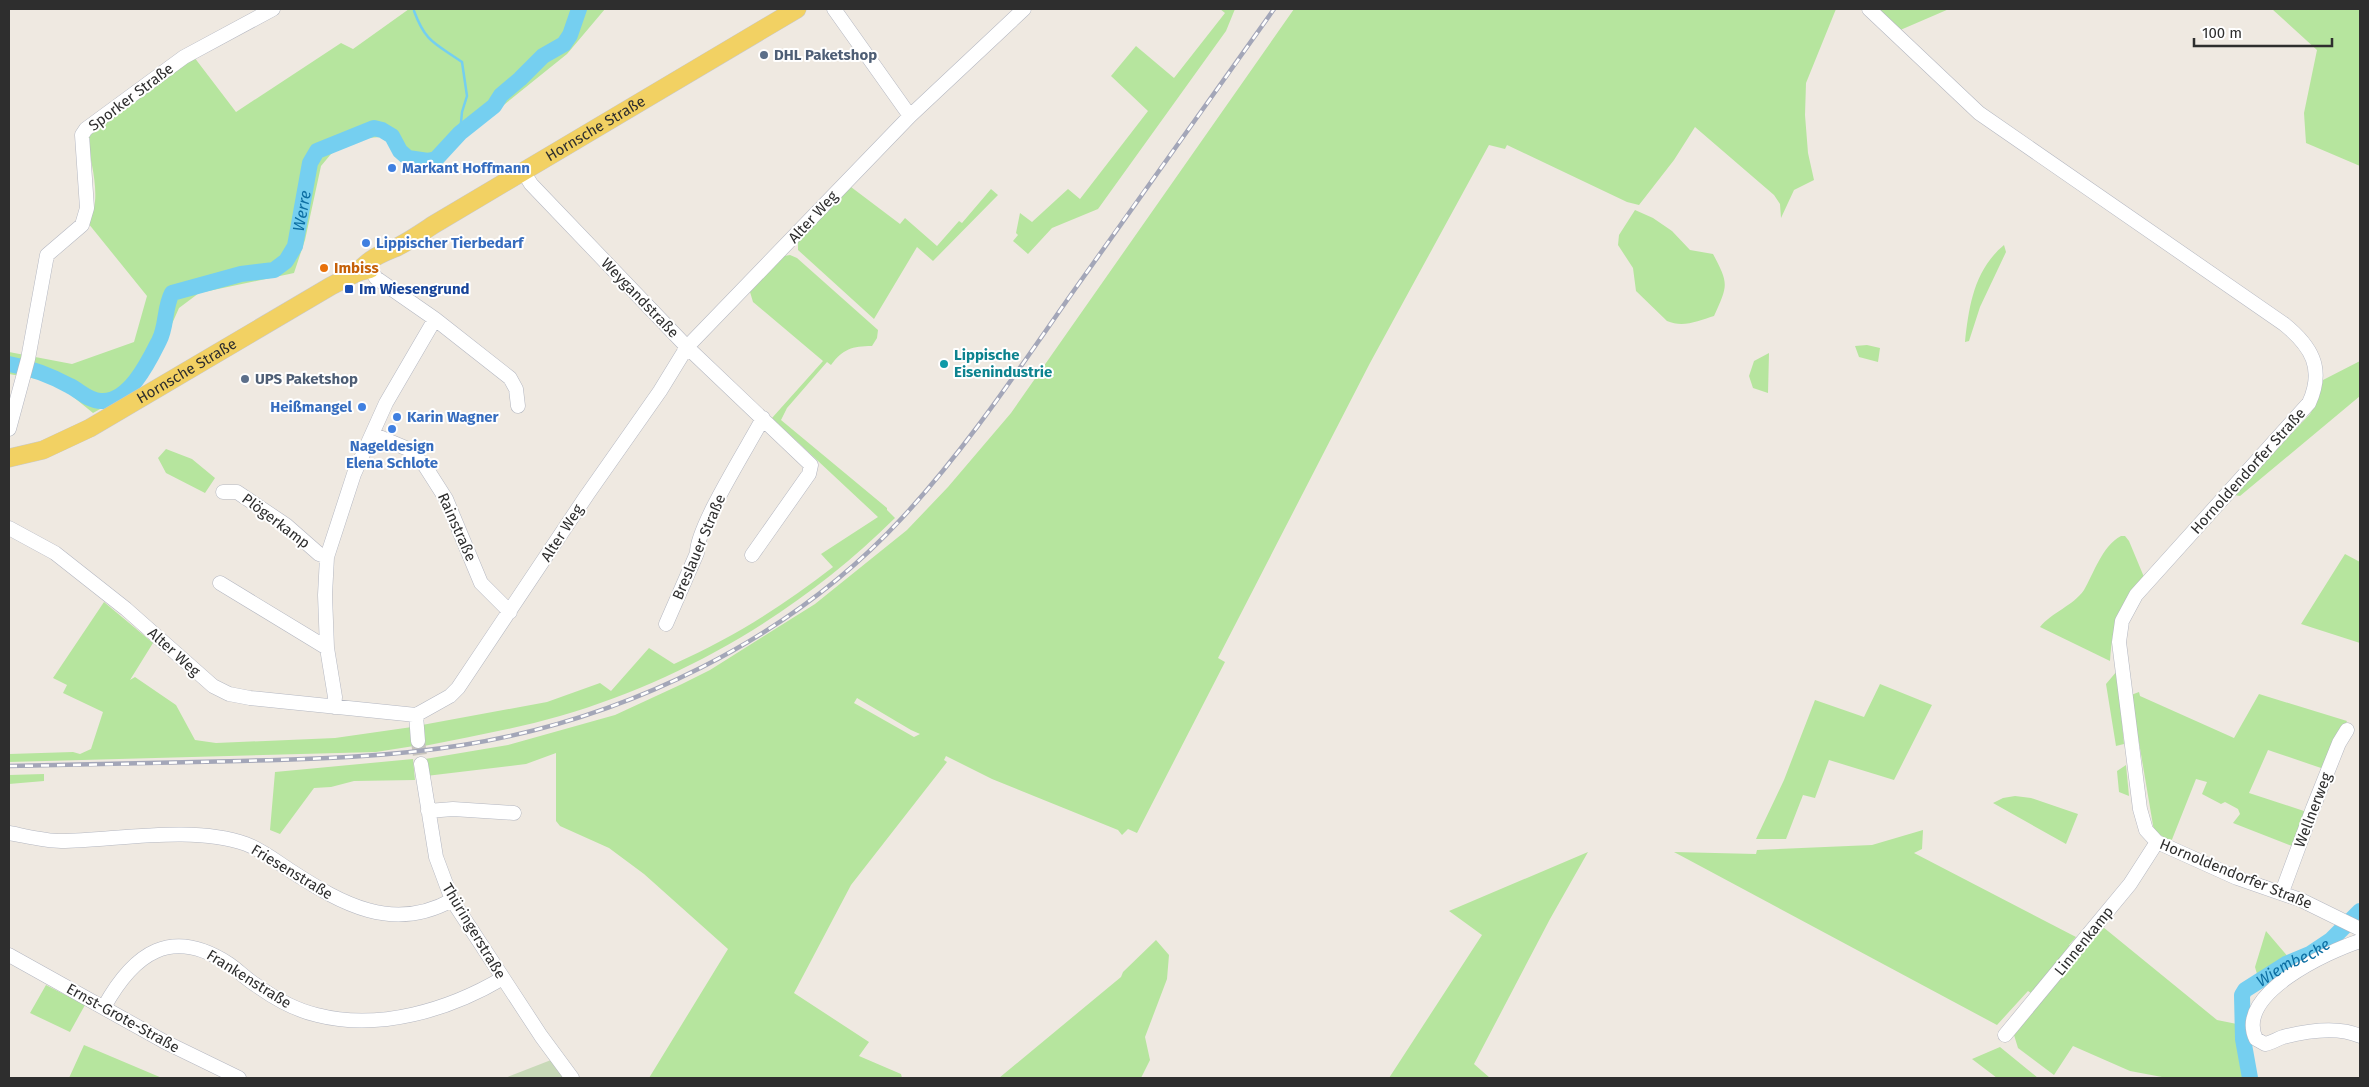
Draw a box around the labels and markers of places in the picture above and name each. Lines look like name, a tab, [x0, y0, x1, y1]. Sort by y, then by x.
place label: DHL Paketshop	[774, 46, 877, 64]
marker: DHL Paketshop	[758, 49, 770, 61]
place label: Markant Hoffmann	[402, 159, 530, 177]
marker: Markant Hoffmann	[386, 162, 398, 174]
place label: Lippischer Tierbedarf	[376, 234, 525, 252]
marker: Lippischer Tierbedarf	[360, 237, 372, 249]
place label: Imbiss	[334, 259, 379, 277]
marker: Imbiss	[318, 262, 330, 274]
place label: Im Wiesengrund	[359, 280, 470, 298]
marker: Im Wiesengrund	[343, 283, 355, 295]
place label: Lippische Eisenindustrie	[954, 346, 1052, 381]
marker: Lippische Eisenindustrie	[938, 358, 950, 370]
place label: UPS Paketshop	[255, 370, 358, 388]
marker: UPS Paketshop	[239, 373, 251, 385]
place label: Heißmangel	[270, 398, 353, 416]
marker: Heißmangel	[356, 401, 368, 413]
place label: Karin Wagner	[407, 408, 500, 426]
marker: Karin Wagner	[391, 411, 403, 423]
marker: Nageldesign Elena Schlote	[386, 423, 398, 435]
place label: Nageldesign Elena Schlote	[346, 437, 438, 472]

